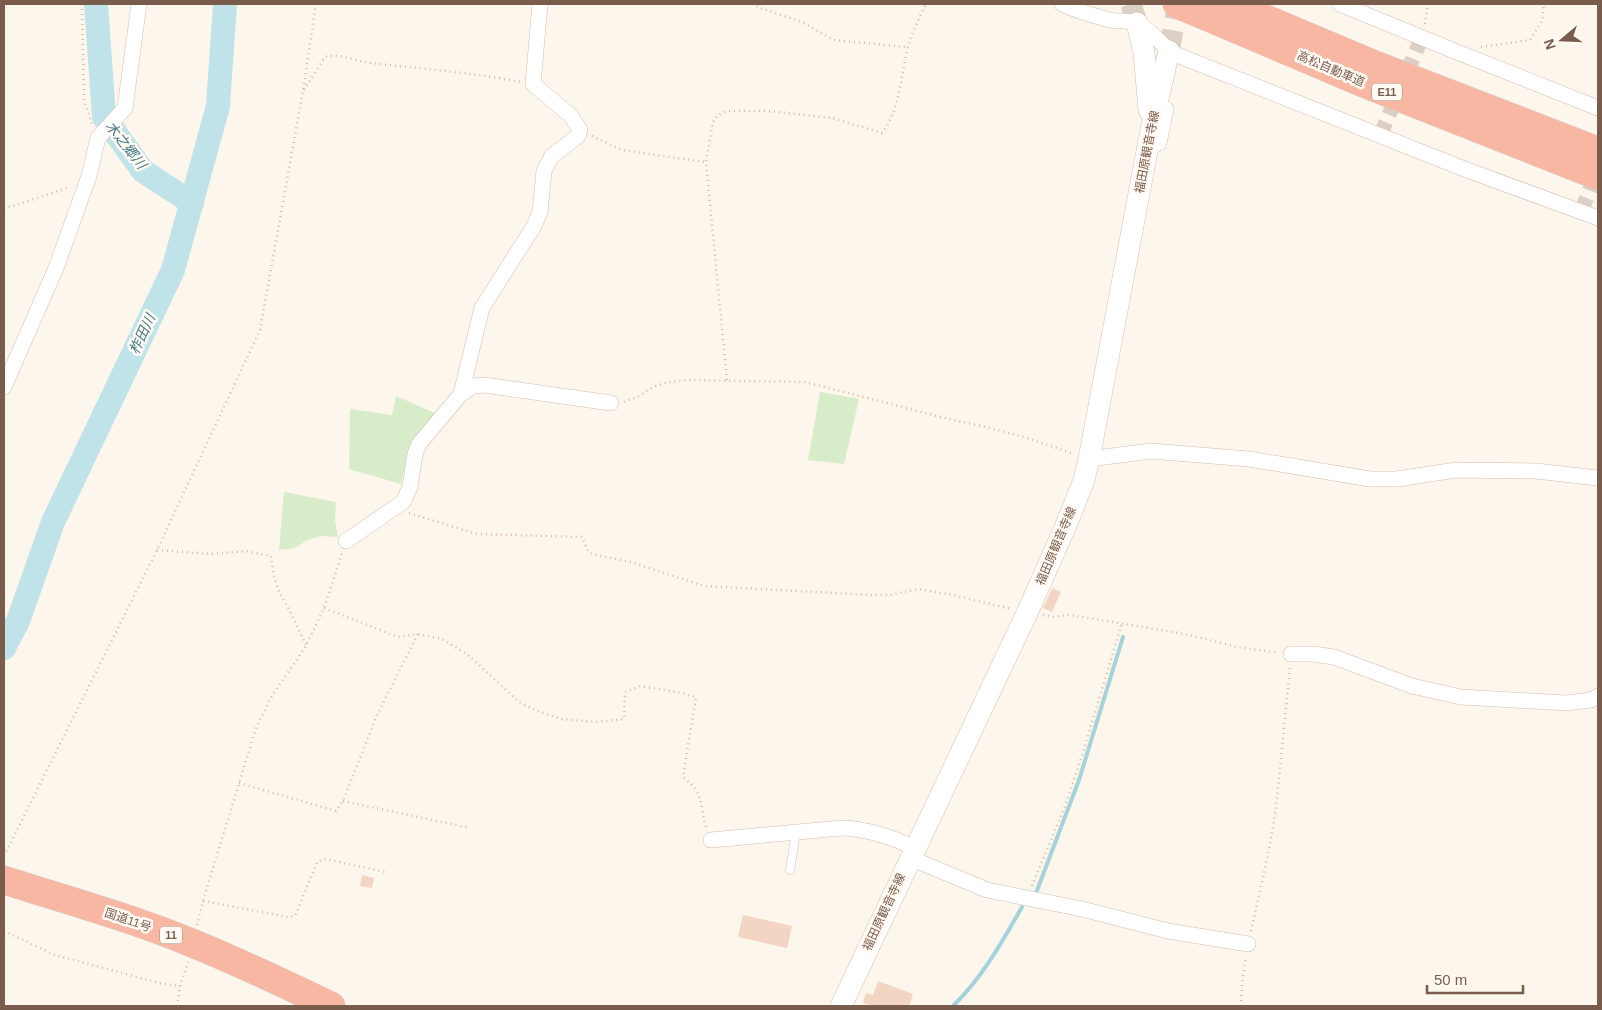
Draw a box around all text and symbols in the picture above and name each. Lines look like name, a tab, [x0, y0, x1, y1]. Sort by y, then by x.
north arrow	[1537, 15, 1587, 65]
text: N	[1540, 37, 1559, 52]
street label: 高松自動車道	[1295, 48, 1367, 90]
road number: E11	[1372, 84, 1402, 100]
street label: 福田原観音寺線	[1132, 109, 1162, 195]
water label: 木之郷川	[102, 118, 151, 174]
water label: 柞田川	[126, 310, 159, 356]
street label: 福田原観音寺線	[1033, 505, 1079, 587]
street label: 福田原観音寺線	[860, 871, 908, 953]
street label: 国道11号	[103, 905, 153, 935]
road number: 11	[160, 926, 182, 944]
scale bar	[1427, 962, 1523, 994]
text: 50 m	[1434, 971, 1467, 988]

